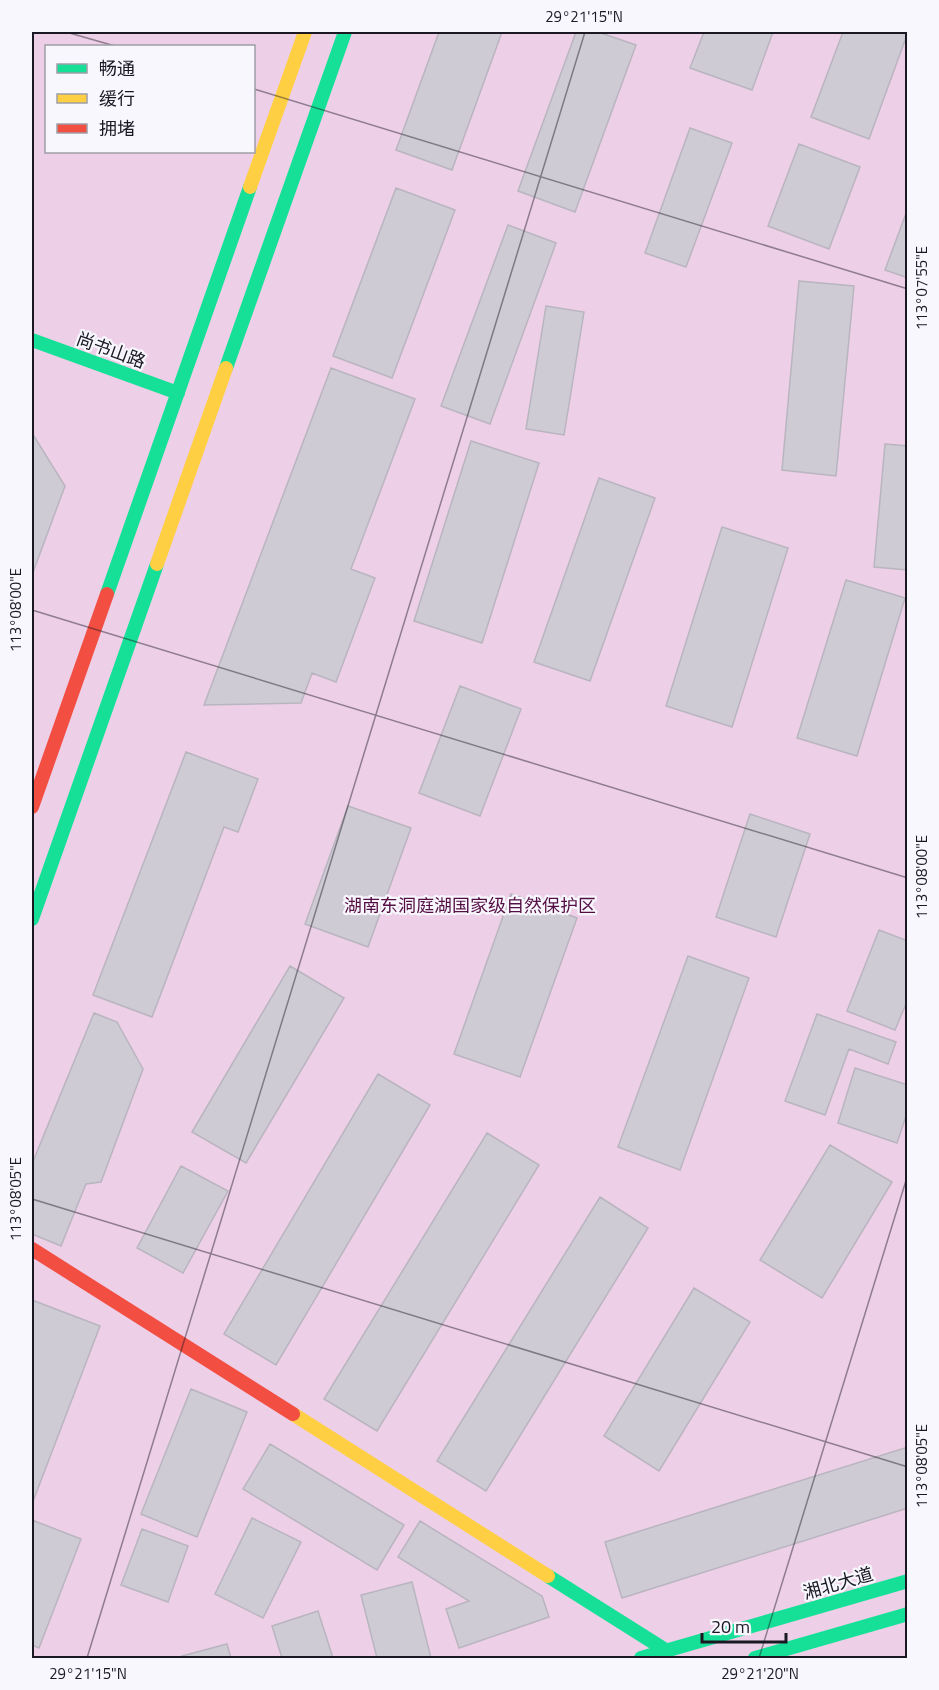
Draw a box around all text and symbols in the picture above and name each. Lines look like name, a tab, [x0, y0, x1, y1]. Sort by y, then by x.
text: 29°21'15"N	[545, 5, 623, 28]
legend	[45, 45, 255, 153]
text: 畅通	[99, 55, 135, 82]
text: 缓行	[99, 85, 135, 112]
text: 拥堵	[99, 115, 135, 142]
text: 113°07'55"E	[910, 246, 933, 330]
street label: 尚书山路	[73, 325, 149, 375]
text: 113°08'00"E	[4, 568, 27, 652]
text: 113°08'00"E	[910, 835, 933, 919]
park label: 湖南东洞庭湖国家级自然保护区	[344, 892, 596, 919]
text: 113°08'05"E	[4, 1157, 27, 1241]
text: 113°08'05"E	[910, 1424, 933, 1508]
street label: 湘北大道	[800, 1560, 876, 1606]
scale bar	[702, 1606, 786, 1644]
text: 20 m	[711, 1613, 750, 1640]
text: 29°21'15"N	[49, 1662, 127, 1685]
text: 29°21'20"N	[721, 1662, 799, 1685]

